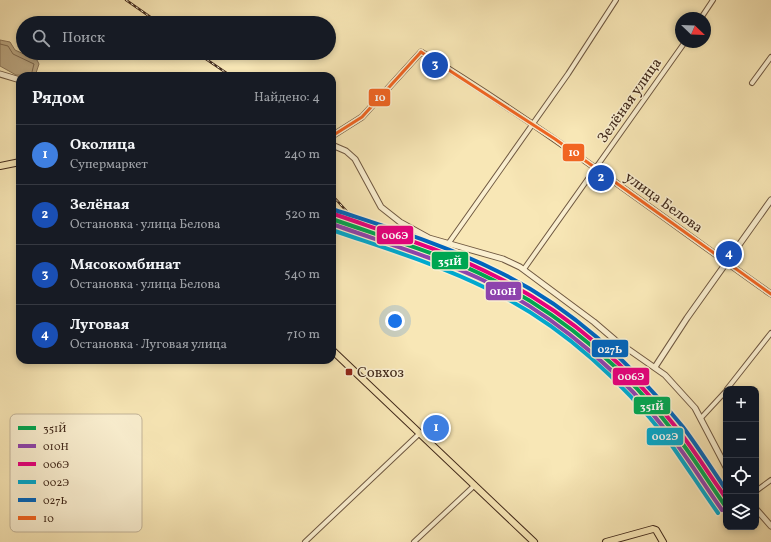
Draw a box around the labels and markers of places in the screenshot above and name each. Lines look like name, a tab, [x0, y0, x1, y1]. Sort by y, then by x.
pin: 3	[422, 50, 448, 80]
pin: 2	[588, 163, 614, 193]
pin: 4	[716, 239, 742, 269]
place label: Совхоз	[357, 363, 404, 384]
marker: Совхоз	[344, 367, 354, 377]
pin: 1	[423, 413, 449, 443]

